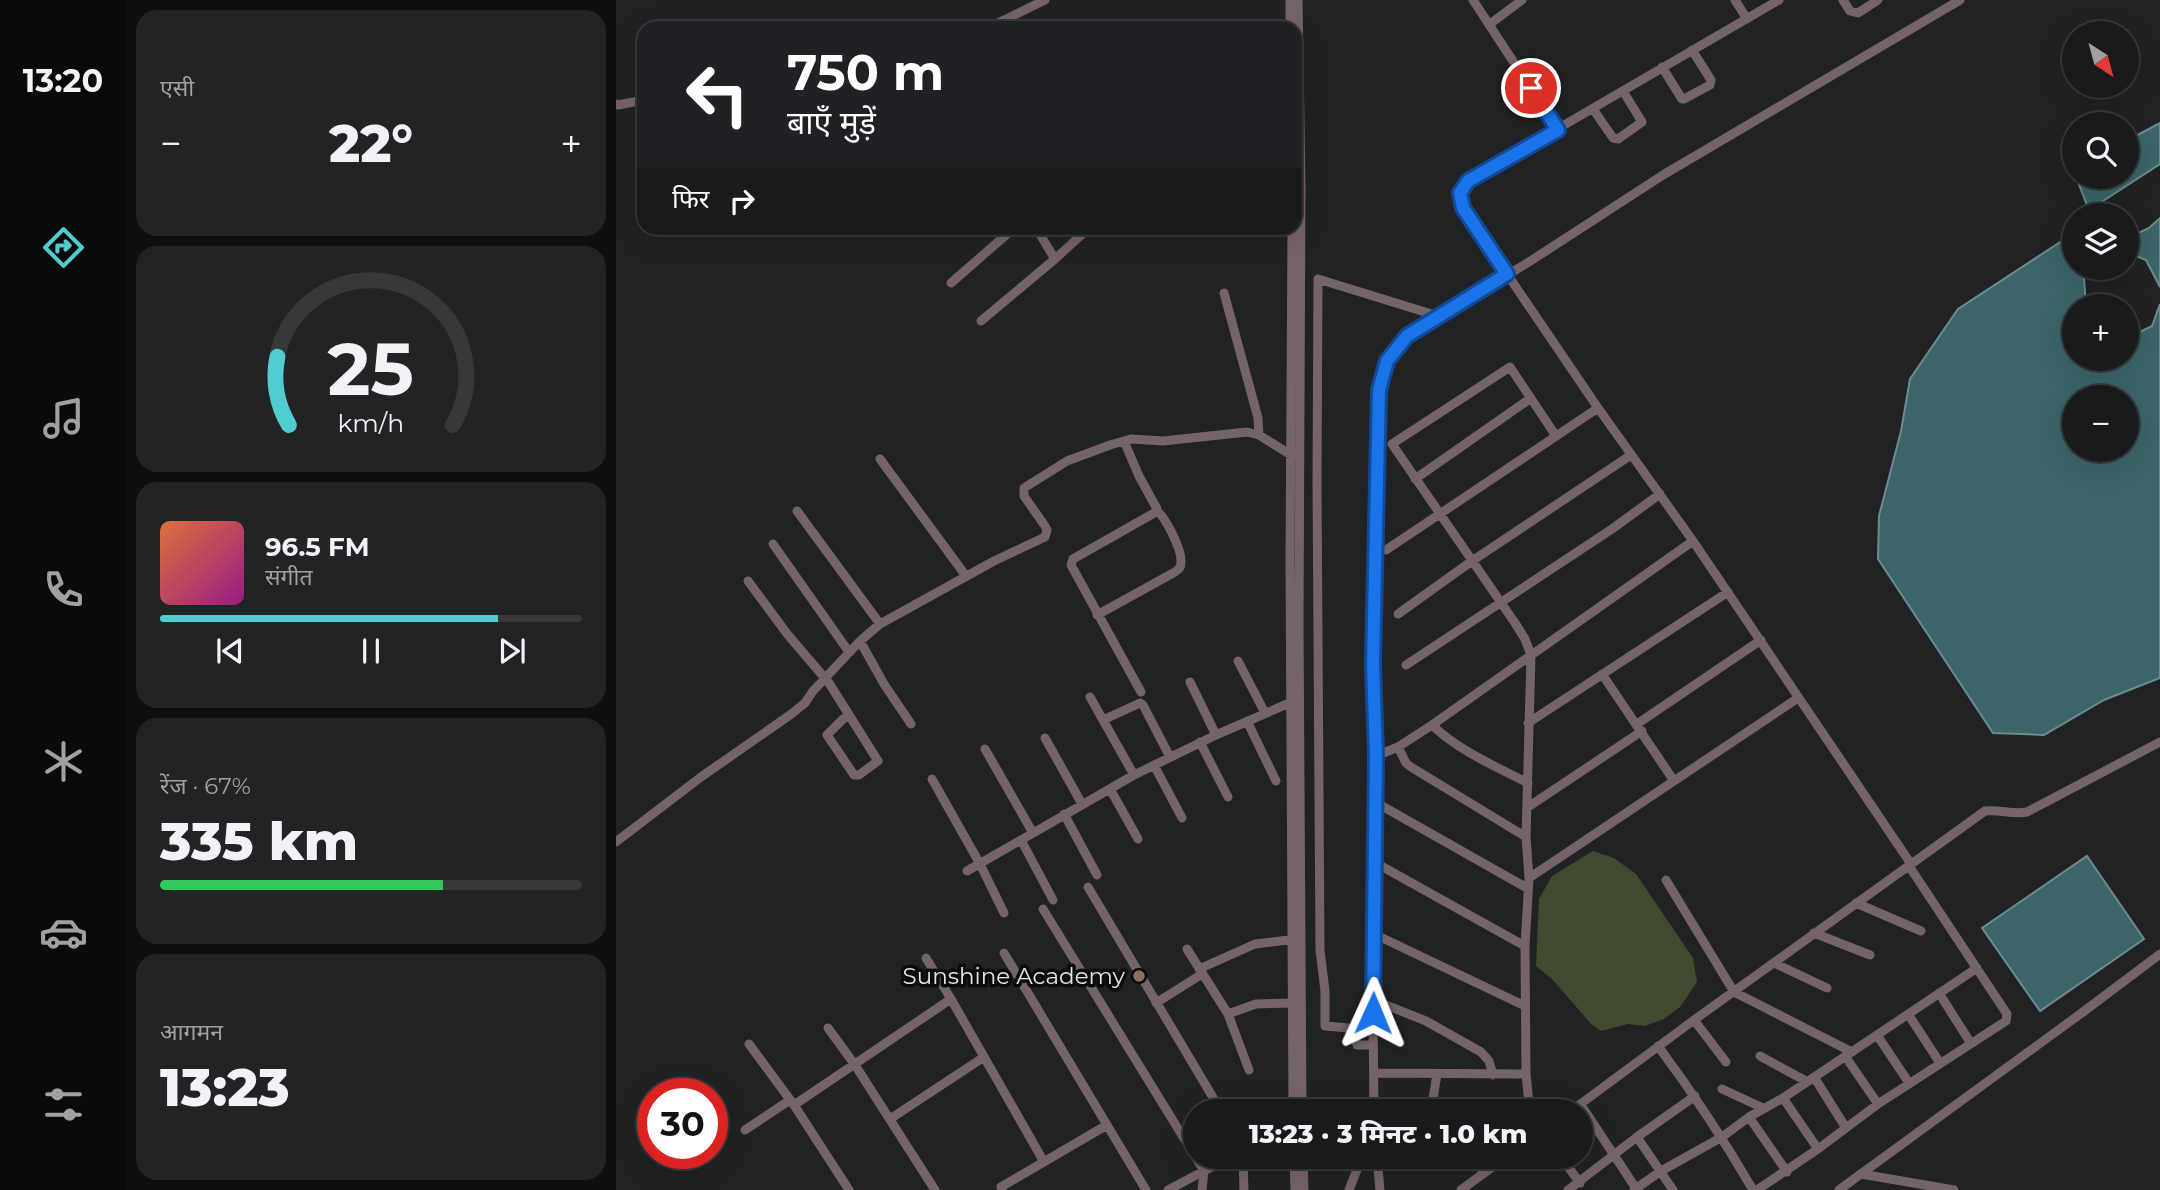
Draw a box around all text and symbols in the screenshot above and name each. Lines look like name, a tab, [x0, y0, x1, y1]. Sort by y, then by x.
north arrow	[2062, 21, 2138, 98]
map controls	[2062, 21, 2139, 462]
text: 750 m	[787, 43, 944, 102]
icon: left	[672, 49, 763, 140]
pin	[1501, 58, 1561, 118]
text: 13:20	[23, 61, 103, 100]
icon: arrive	[1512, 69, 1550, 107]
text: एसी	[160, 74, 194, 102]
text: बाएँ मुड़ें	[787, 103, 876, 142]
text: 22°	[329, 112, 413, 175]
button: search	[2062, 112, 2139, 189]
text: −	[160, 120, 182, 167]
text: +	[560, 120, 582, 167]
icon: right	[723, 182, 761, 220]
text: फिर	[672, 183, 709, 215]
button: layers	[2062, 203, 2139, 280]
icon: directions	[39, 223, 88, 272]
button: +	[2062, 294, 2139, 371]
text: 25	[328, 325, 414, 413]
button: −	[2062, 385, 2139, 462]
icon: music	[39, 394, 88, 443]
text: km/h	[338, 408, 404, 438]
text: 96.5 FM	[265, 531, 369, 563]
text: संगीत	[265, 563, 313, 591]
icon: phone	[39, 565, 88, 614]
icon: previous	[211, 632, 249, 670]
icon: pause	[352, 632, 390, 670]
icon: next	[493, 632, 531, 670]
icon: climate	[39, 737, 88, 786]
text: रेंज · 67%	[160, 772, 251, 800]
text: 335 km	[160, 810, 358, 873]
icon: car	[39, 908, 88, 957]
place label: Sunshine Academy	[903, 962, 1126, 990]
marker: Sunshine Academy	[1131, 968, 1147, 984]
position arrow	[1336, 976, 1410, 1050]
text: आगमन	[160, 1018, 223, 1046]
text: 13:23	[160, 1056, 290, 1119]
speed limit sign: 30	[637, 1078, 728, 1169]
icon: filters	[39, 1080, 88, 1129]
text: 13:23 · 3 मिनट · 1.0 km	[1249, 1118, 1527, 1150]

